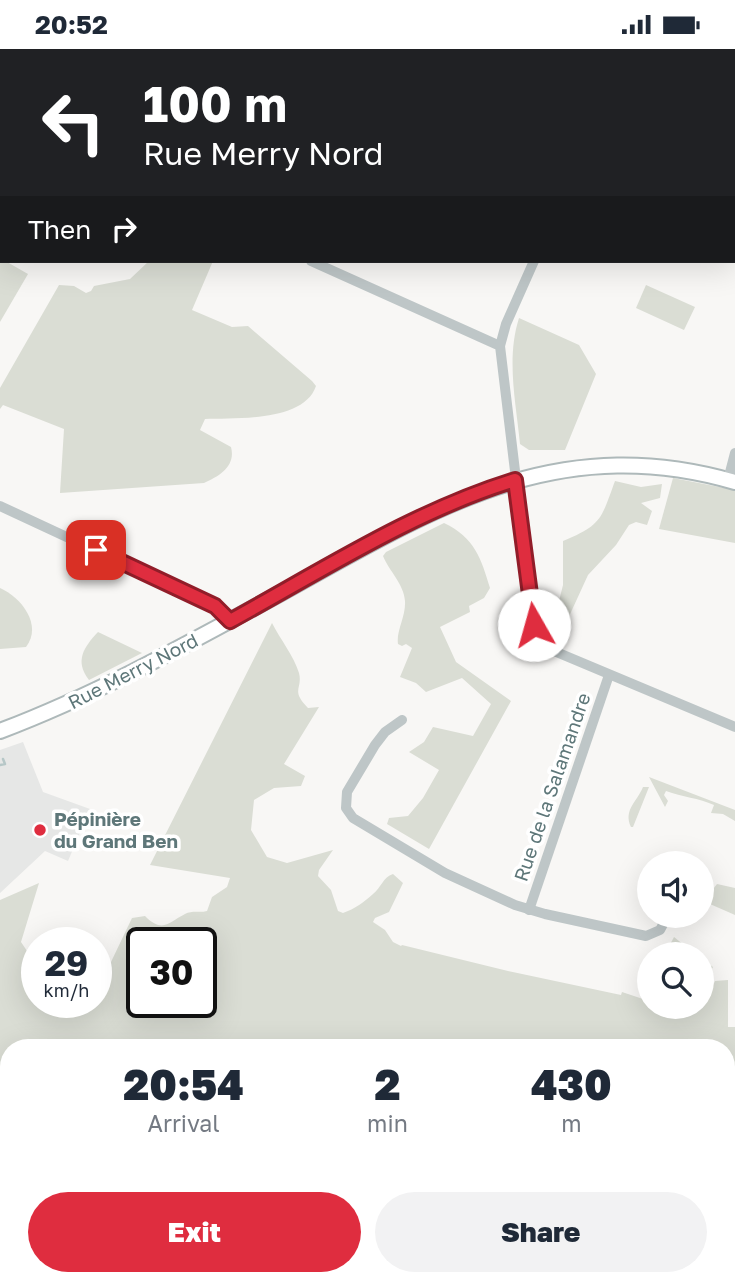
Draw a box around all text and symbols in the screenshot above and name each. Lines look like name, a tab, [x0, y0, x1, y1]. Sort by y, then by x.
text: 20:52	[35, 9, 108, 40]
text: 100 m	[143, 74, 287, 133]
icon: left	[28, 77, 119, 168]
text: Rue Merry Nord	[143, 134, 383, 172]
icon: right	[105, 210, 143, 248]
text: Then	[28, 214, 91, 245]
pin	[66, 520, 126, 580]
icon: arrive	[77, 531, 115, 569]
position arrow	[497, 588, 571, 662]
street label: Rue Merry Nord	[64, 628, 202, 713]
street label: Rue de la Salamandre	[508, 690, 595, 884]
place label: Pépinière du Grand Ben	[54, 807, 178, 852]
marker: Pépinière du Grand Ben	[32, 822, 48, 838]
map controls	[637, 851, 714, 1019]
button: sound	[637, 851, 714, 928]
speed limit sign: 30	[126, 927, 217, 1018]
text: 29	[45, 942, 88, 984]
button: search	[637, 942, 714, 1019]
text: km/h	[44, 979, 89, 1001]
text: 20:54	[123, 1059, 244, 1109]
text: 2	[374, 1059, 400, 1109]
text: 430	[531, 1059, 612, 1109]
text: Arrival	[148, 1109, 220, 1137]
text: min	[367, 1109, 408, 1137]
text: m	[561, 1109, 582, 1137]
button: Exit	[28, 1192, 361, 1272]
button: Share	[375, 1192, 707, 1272]

